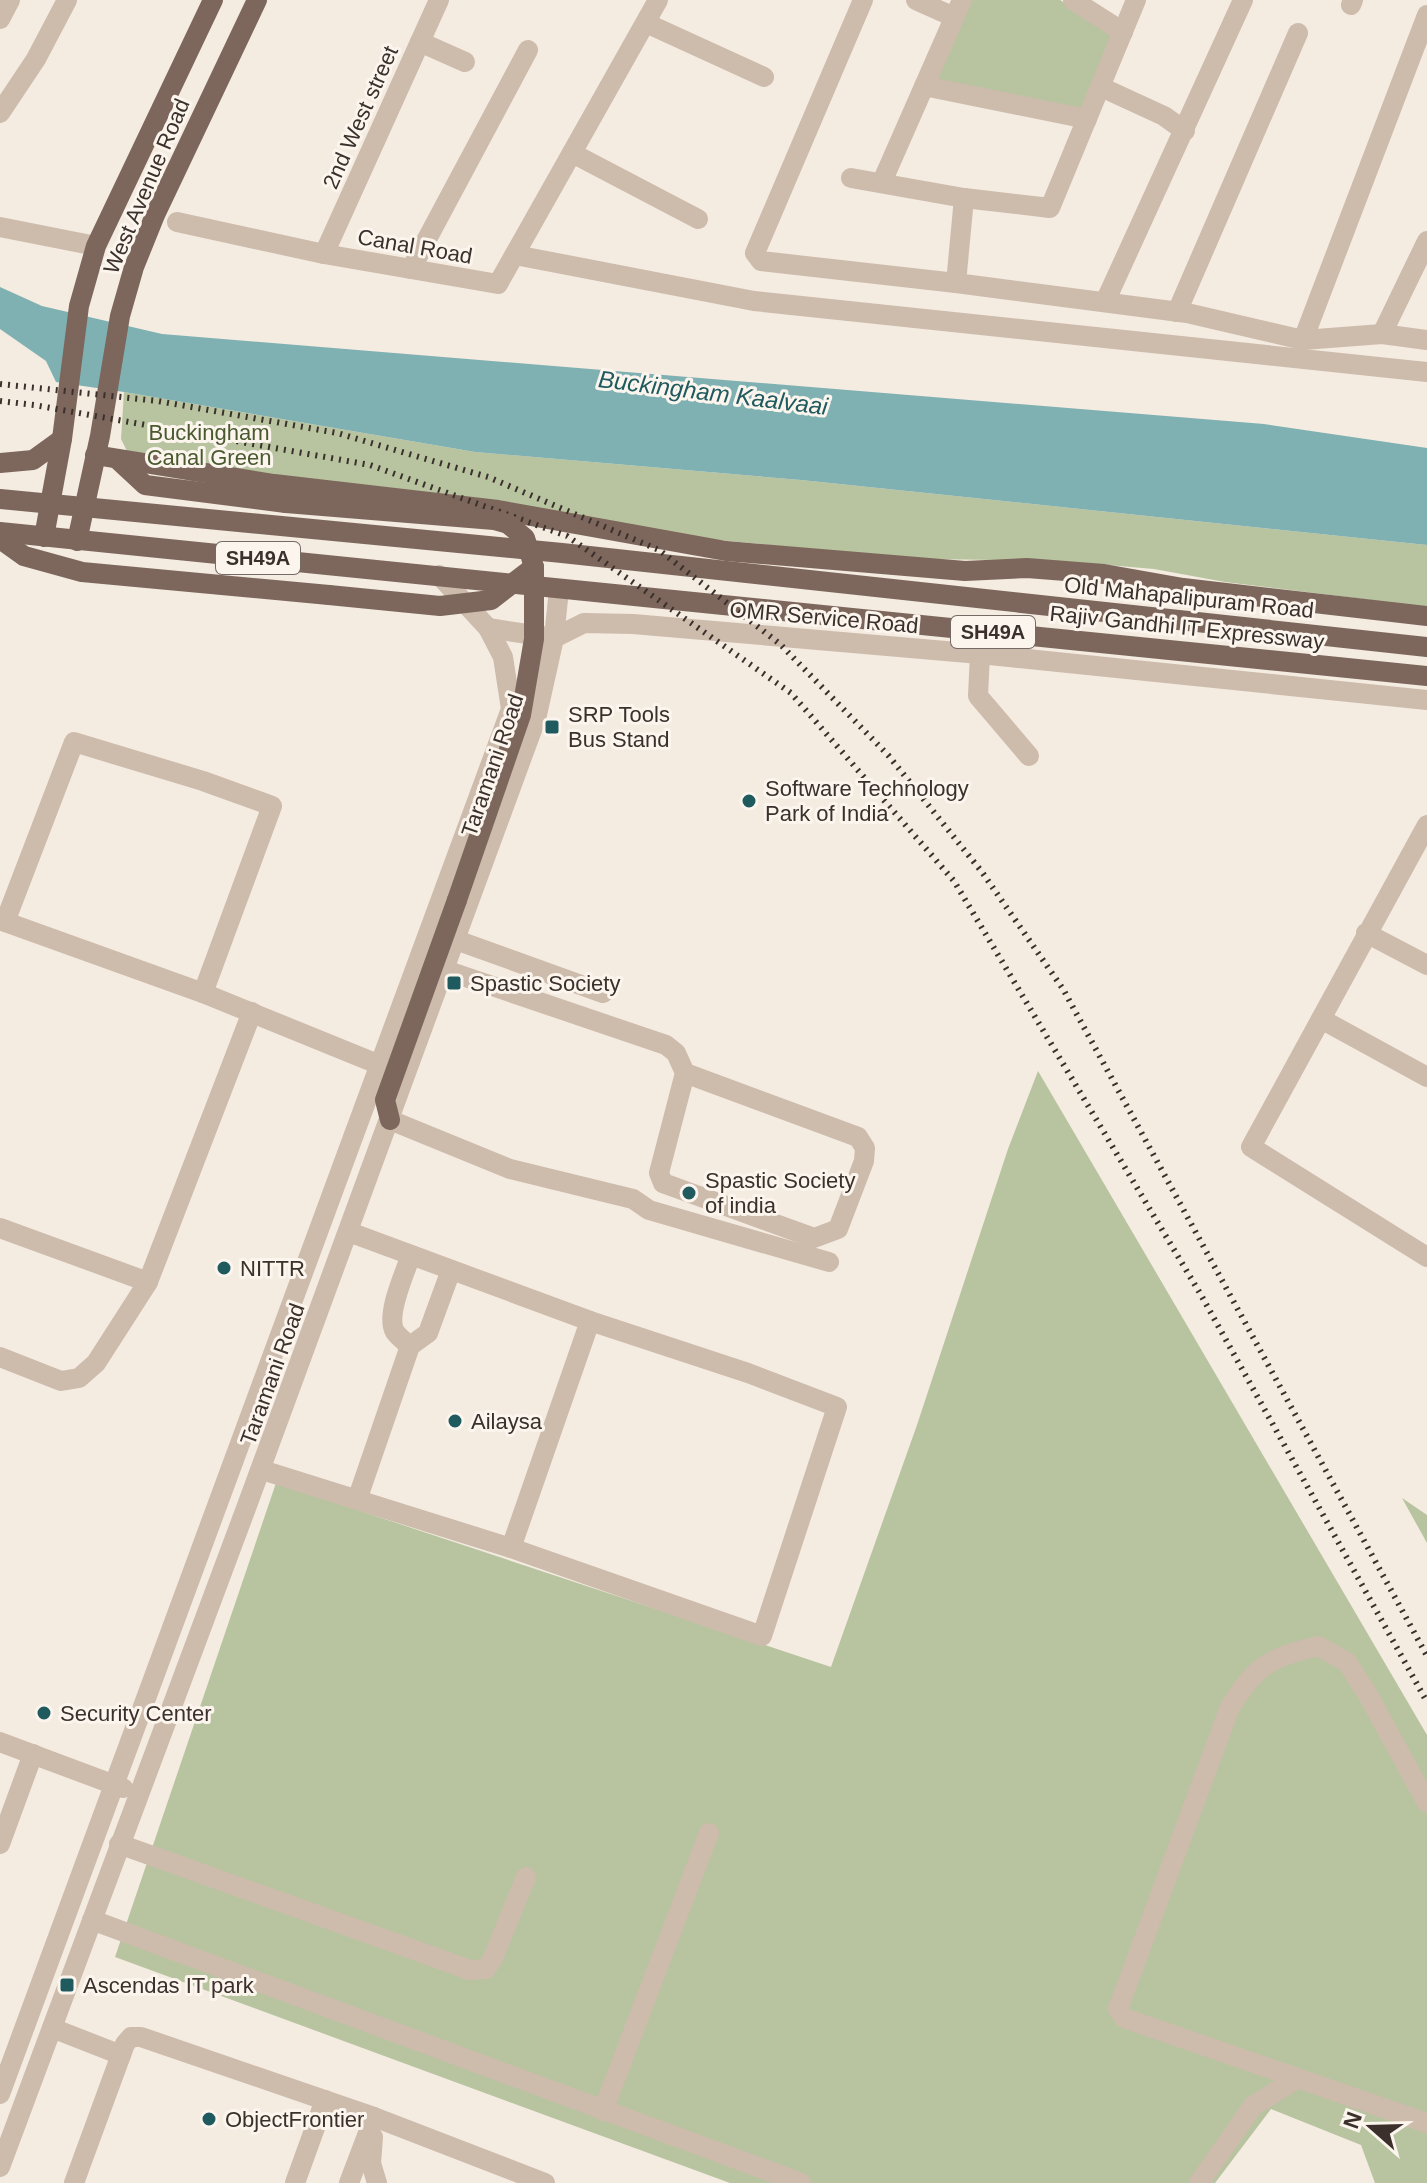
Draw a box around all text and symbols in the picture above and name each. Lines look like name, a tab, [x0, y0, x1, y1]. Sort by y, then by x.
street label: 2nd West street	[318, 42, 403, 192]
street label: West Avenue Road	[98, 95, 195, 277]
street label: Canal Road	[356, 224, 474, 269]
water label: Buckingham Kaalvaai	[597, 365, 830, 420]
park label: Buckingham Canal Green	[147, 420, 271, 470]
road number: SH49A	[216, 542, 300, 574]
street label: Old Mahapalipuram Road	[1063, 572, 1315, 623]
street label: OMR Service Road	[728, 597, 919, 638]
street label: Rajiv Gandhi IT Expressway	[1048, 601, 1325, 654]
road number: SH49A	[951, 616, 1035, 648]
street label: Taramani Road	[456, 691, 529, 840]
place label: SRP Tools Bus Stand	[568, 702, 670, 752]
marker: SRP Tools Bus Stand	[543, 718, 561, 736]
place label: Software Technology Park of India	[765, 776, 969, 826]
marker: Software Technology Park of India	[740, 792, 758, 810]
place label: Spastic Society	[470, 971, 620, 996]
marker: Spastic Society	[445, 974, 463, 992]
place label: Spastic Society of india	[705, 1168, 855, 1218]
marker: Spastic Society of india	[680, 1184, 698, 1202]
place label: NITTR	[240, 1256, 305, 1281]
marker: NITTR	[215, 1259, 233, 1277]
street label: Taramani Road	[235, 1300, 310, 1449]
place label: Ailaysa	[471, 1409, 543, 1434]
marker: Ailaysa	[446, 1412, 464, 1430]
place label: Security Center	[60, 1701, 212, 1726]
marker: Security Center	[35, 1704, 53, 1722]
place label: Ascendas IT park	[83, 1973, 255, 1998]
marker: Ascendas IT park	[58, 1976, 76, 1994]
north arrow	[1331, 2087, 1411, 2167]
place label: ObjectFrontier	[225, 2107, 364, 2132]
text: N	[1338, 2109, 1367, 2132]
marker: ObjectFrontier	[200, 2110, 218, 2128]

